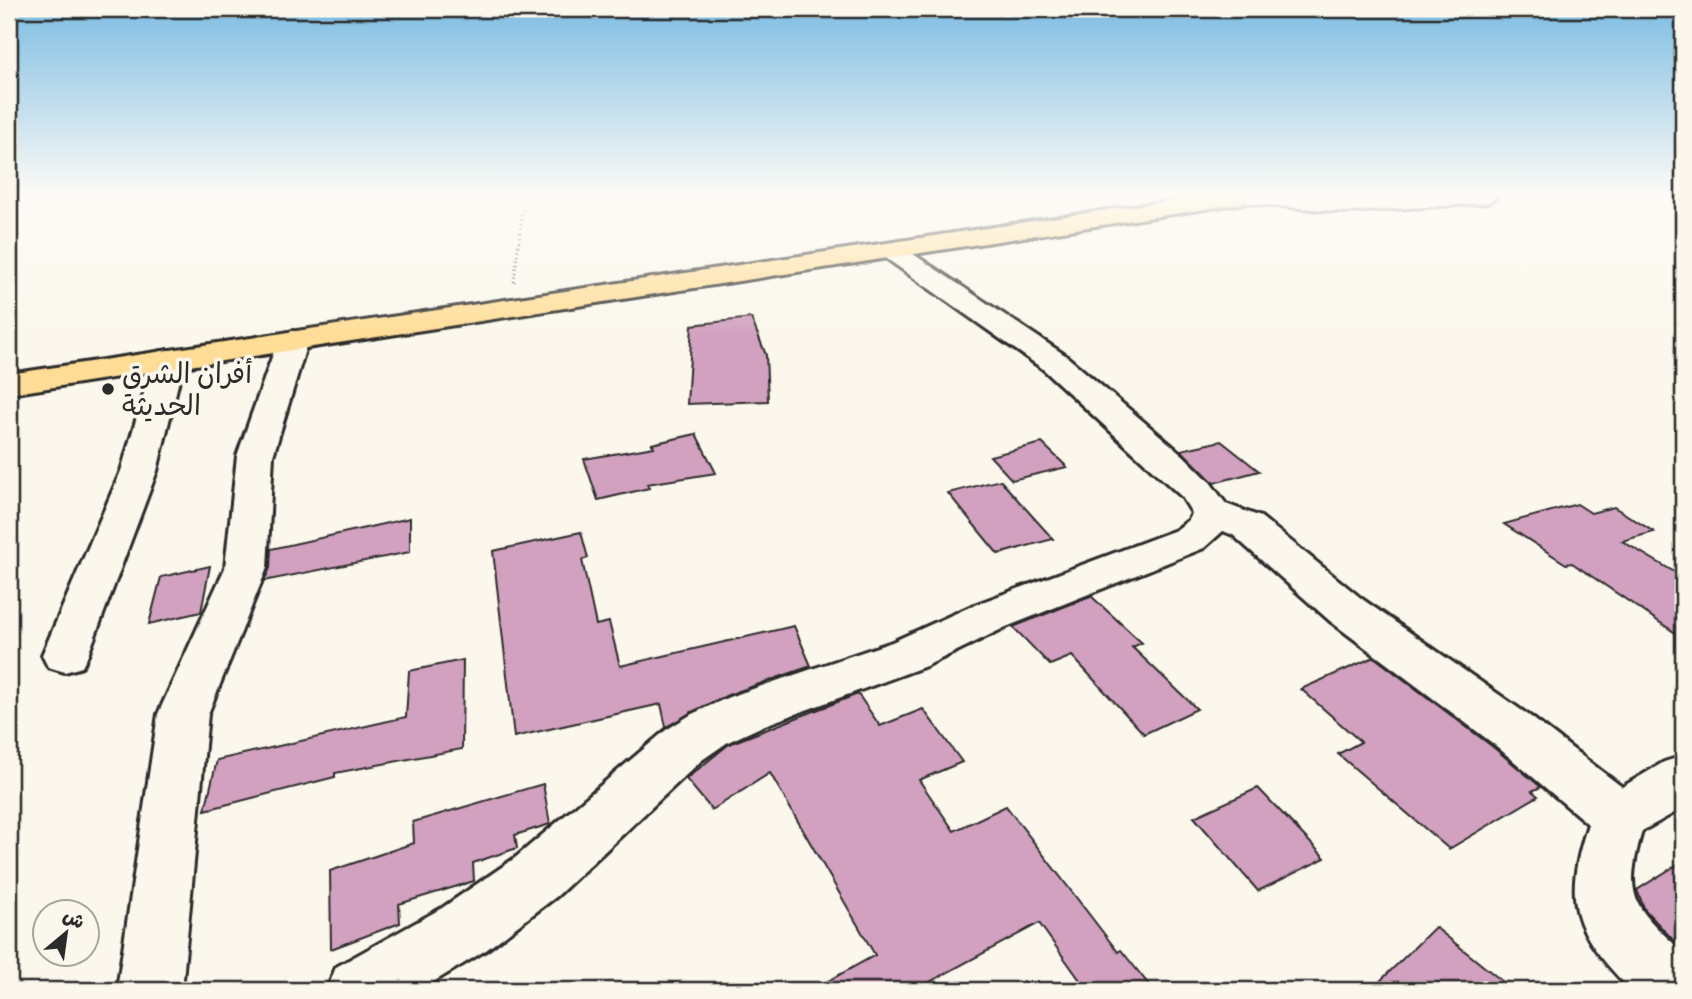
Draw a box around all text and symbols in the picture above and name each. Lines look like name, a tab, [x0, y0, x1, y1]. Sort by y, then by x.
place label: أفران الشرق الحديثة	[122, 356, 252, 423]
marker: أفران الشرق الحديثة	[100, 381, 116, 397]
north arrow	[32, 898, 102, 968]
text: ش	[59, 903, 89, 935]

